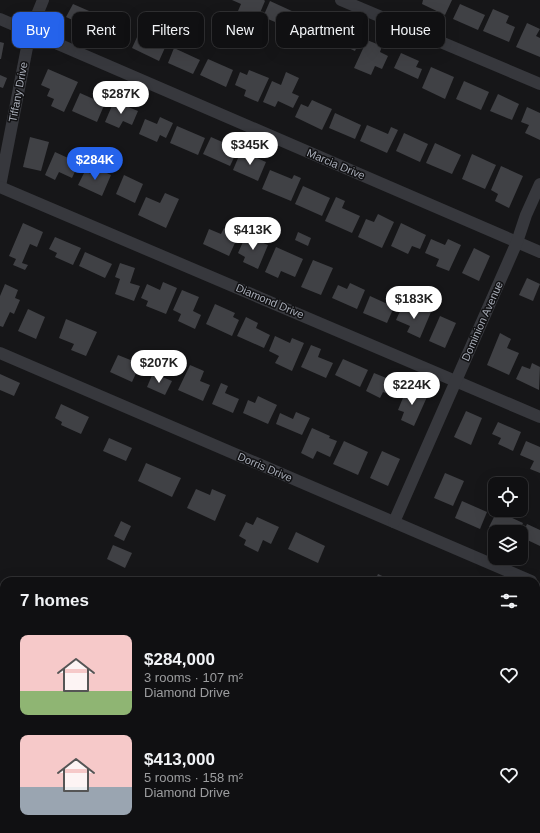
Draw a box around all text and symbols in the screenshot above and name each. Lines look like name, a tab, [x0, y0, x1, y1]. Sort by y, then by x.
chip: Buy	[12, 12, 64, 48]
chip: Rent	[72, 12, 130, 48]
chip: Filters	[138, 12, 204, 48]
chip: New	[212, 12, 268, 48]
chip: Apartment	[276, 12, 368, 48]
chip: House	[376, 12, 445, 48]
street label: Tiffany Drive	[6, 61, 30, 123]
pin: $287K	[93, 81, 149, 115]
text: $287K	[102, 86, 140, 101]
pin: $345K	[222, 132, 278, 166]
text: $345K	[231, 137, 269, 152]
street label: Marcia Drive	[305, 146, 367, 182]
pin: $284K	[67, 147, 123, 181]
text: $284K	[76, 152, 114, 167]
pin: $413K	[225, 217, 281, 251]
text: $413K	[234, 222, 272, 237]
street label: Dominion Avenue	[459, 279, 505, 363]
street label: Diamond Drive	[234, 281, 306, 321]
pin: $183K	[386, 286, 442, 320]
text: $183K	[395, 291, 433, 306]
pin: $207K	[131, 350, 187, 384]
text: $207K	[140, 355, 178, 370]
pin: $224K	[384, 372, 440, 406]
text: $224K	[393, 377, 431, 392]
street label: Dorris Drive	[236, 450, 294, 484]
map controls	[488, 477, 528, 565]
button: locate	[488, 477, 528, 517]
button: layers	[488, 525, 528, 565]
icon: filters	[498, 590, 520, 612]
text: 7 homes	[20, 591, 89, 610]
text: $284,000	[144, 650, 215, 669]
icon: home	[52, 651, 100, 699]
icon: heart	[498, 664, 520, 686]
text: 3 rooms · 107 m²	[144, 670, 243, 685]
text: Diamond Drive	[144, 685, 230, 700]
text: $413,000	[144, 750, 215, 769]
icon: home	[52, 751, 100, 799]
icon: heart	[498, 764, 520, 786]
text: 5 rooms · 158 m²	[144, 770, 243, 785]
text: Diamond Drive	[144, 785, 230, 800]

